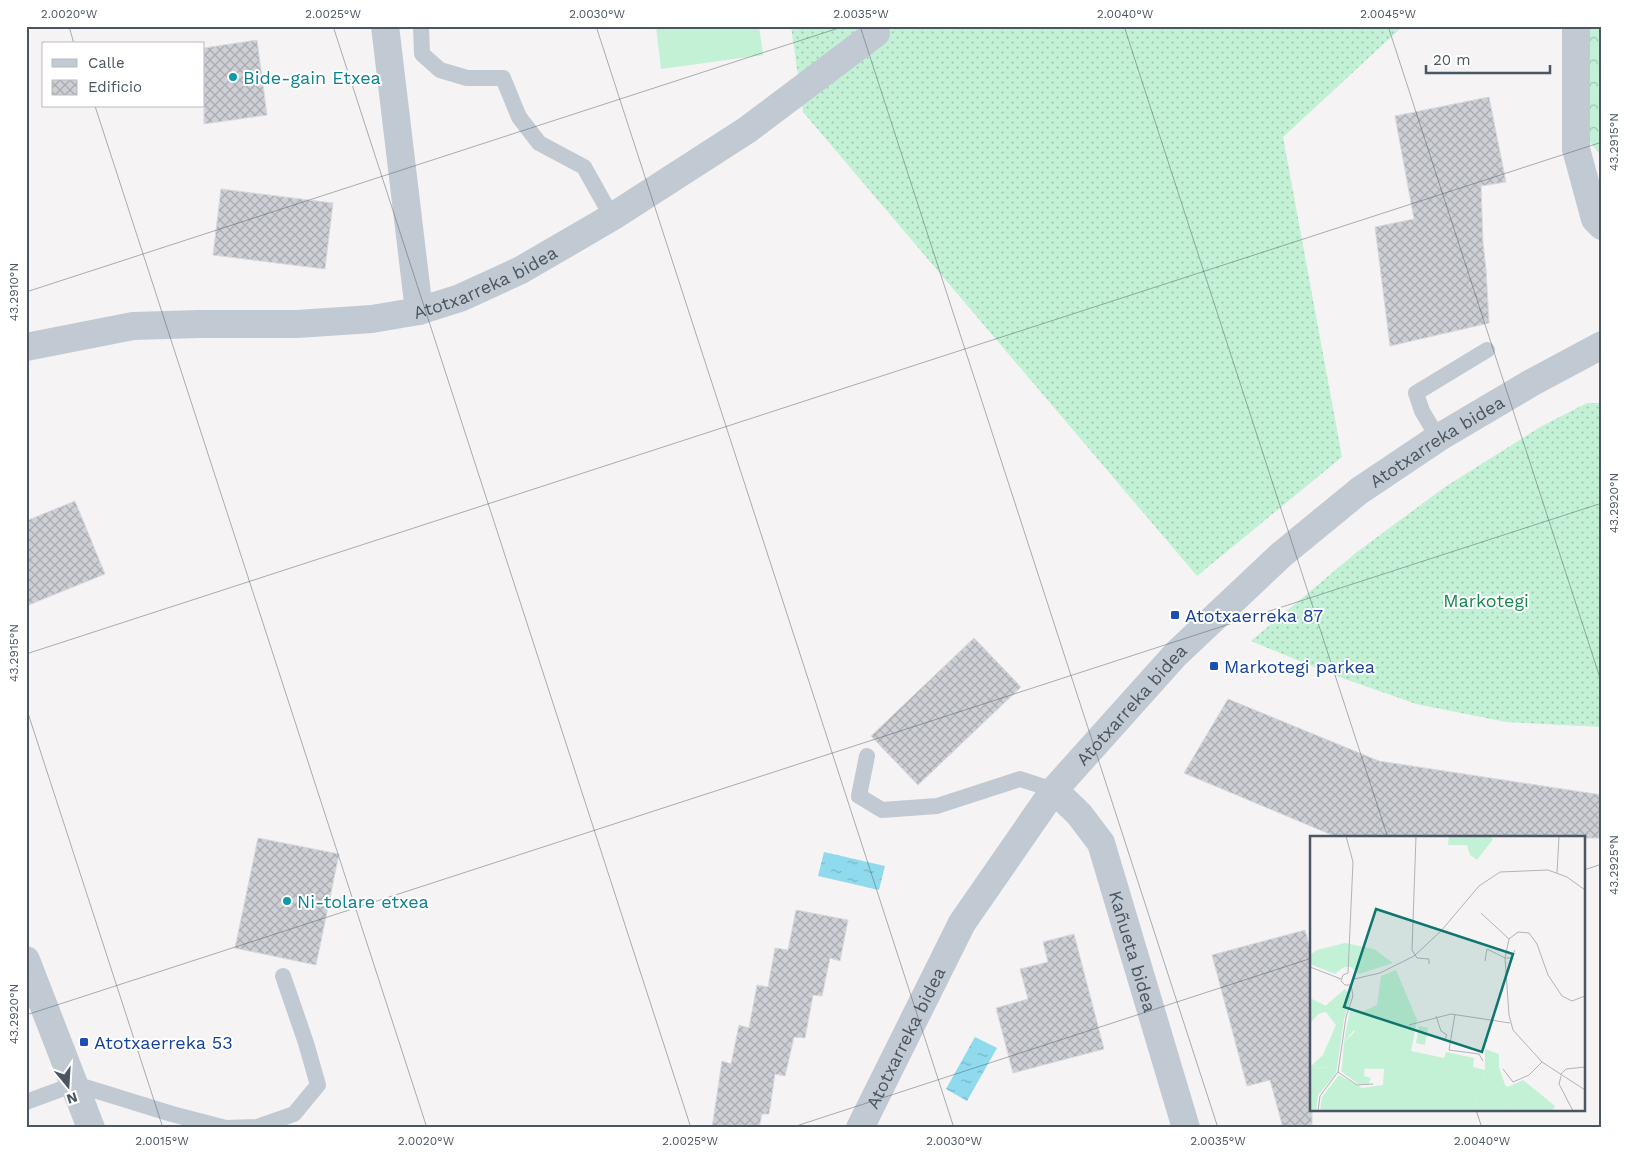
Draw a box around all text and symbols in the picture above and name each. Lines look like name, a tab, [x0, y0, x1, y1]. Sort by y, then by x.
text: 2.0020°W	[41, 7, 98, 21]
text: 2.0025°W	[305, 7, 361, 21]
text: 2.0030°W	[569, 7, 626, 21]
text: 2.0035°W	[833, 7, 889, 21]
text: 2.0040°W	[1097, 7, 1154, 21]
text: 2.0045°W	[1360, 7, 1417, 21]
legend	[42, 42, 205, 108]
scale bar	[1426, 42, 1549, 74]
text: 20 m	[1433, 51, 1471, 69]
text: Calle	[88, 54, 125, 72]
place label: Bide-gain Etxea	[243, 67, 381, 88]
marker: Bide-gain Etxea	[227, 71, 239, 83]
text: Edificio	[88, 78, 142, 96]
text: 43.2915°N	[1607, 113, 1621, 171]
street label: Atotxarreka bidea	[411, 241, 561, 323]
text: 43.2910°N	[7, 263, 21, 321]
street label: Atotxarreka bidea	[1365, 391, 1508, 492]
text: 43.2920°N	[1607, 473, 1621, 533]
park label: Markotegi	[1443, 590, 1529, 611]
place label: Atotxaerreka 87	[1185, 605, 1323, 626]
marker: Atotxaerreka 87	[1169, 609, 1181, 621]
text: 43.2915°N	[7, 624, 21, 682]
street label: Atotxarreka bidea	[1071, 639, 1191, 769]
place label: Markotegi parkea	[1224, 656, 1375, 677]
marker: Markotegi parkea	[1208, 660, 1220, 672]
text: 43.2925°N	[1607, 835, 1621, 895]
inset map	[1310, 836, 1586, 1112]
street label: Kañueta bidea	[1105, 888, 1161, 1014]
place label: Ni-tolare etxea	[297, 891, 429, 912]
marker: Ni-tolare etxea	[281, 895, 293, 907]
street label: Atotxarreka bidea	[861, 963, 949, 1112]
text: 43.2920°N	[7, 984, 21, 1044]
place label: Atotxaerreka 53	[94, 1032, 233, 1053]
marker: Atotxaerreka 53	[78, 1036, 90, 1048]
north arrow	[42, 1062, 92, 1112]
text: N	[65, 1089, 79, 1108]
text: 2.0015°W	[135, 1134, 189, 1148]
text: 2.0020°W	[398, 1134, 455, 1148]
text: 2.0025°W	[662, 1134, 718, 1148]
text: 2.0030°W	[926, 1134, 983, 1148]
text: 2.0035°W	[1190, 1134, 1246, 1148]
text: 2.0040°W	[1454, 1134, 1511, 1148]

